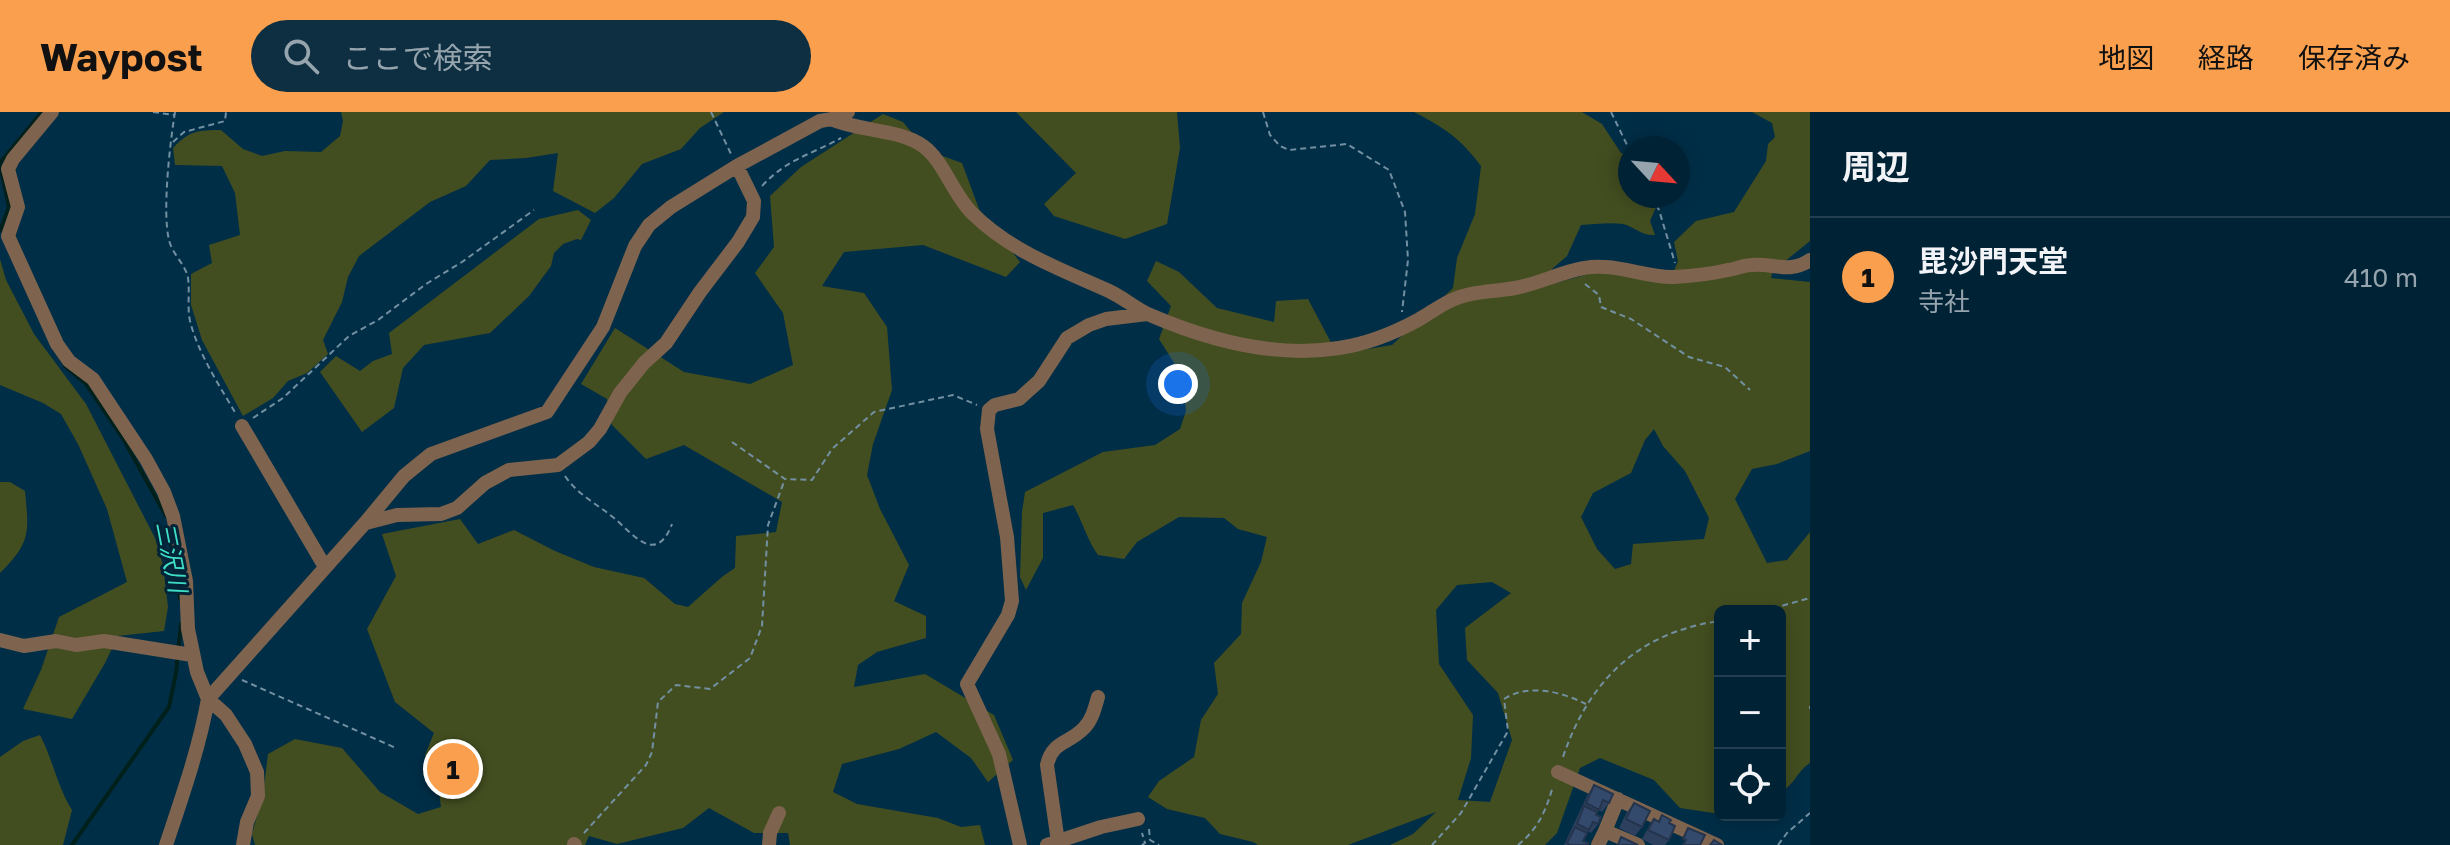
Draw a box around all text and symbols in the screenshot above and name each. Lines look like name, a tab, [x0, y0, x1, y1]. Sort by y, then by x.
search box	[251, 20, 811, 92]
text: Waypost	[40, 34, 203, 79]
icon: search	[279, 34, 323, 78]
text: ここで検索	[343, 40, 493, 76]
text: 地図	[2098, 41, 2154, 74]
text: 経路	[2198, 41, 2254, 74]
text: 保存済み	[2298, 41, 2410, 74]
north arrow	[1618, 136, 1690, 208]
text: 周辺	[1842, 146, 1910, 186]
text: 毘沙門天堂	[1918, 243, 2068, 279]
text: 1	[1861, 262, 1875, 293]
text: 410 m	[2344, 262, 2418, 293]
text: 寺社	[1918, 286, 1970, 317]
your location	[1158, 364, 1198, 404]
water label: 三沢川	[151, 519, 194, 598]
map controls	[1714, 605, 1786, 821]
button: +	[1714, 605, 1786, 677]
button: −	[1714, 677, 1786, 749]
pin: 1	[427, 739, 479, 799]
button: locate	[1714, 749, 1786, 821]

